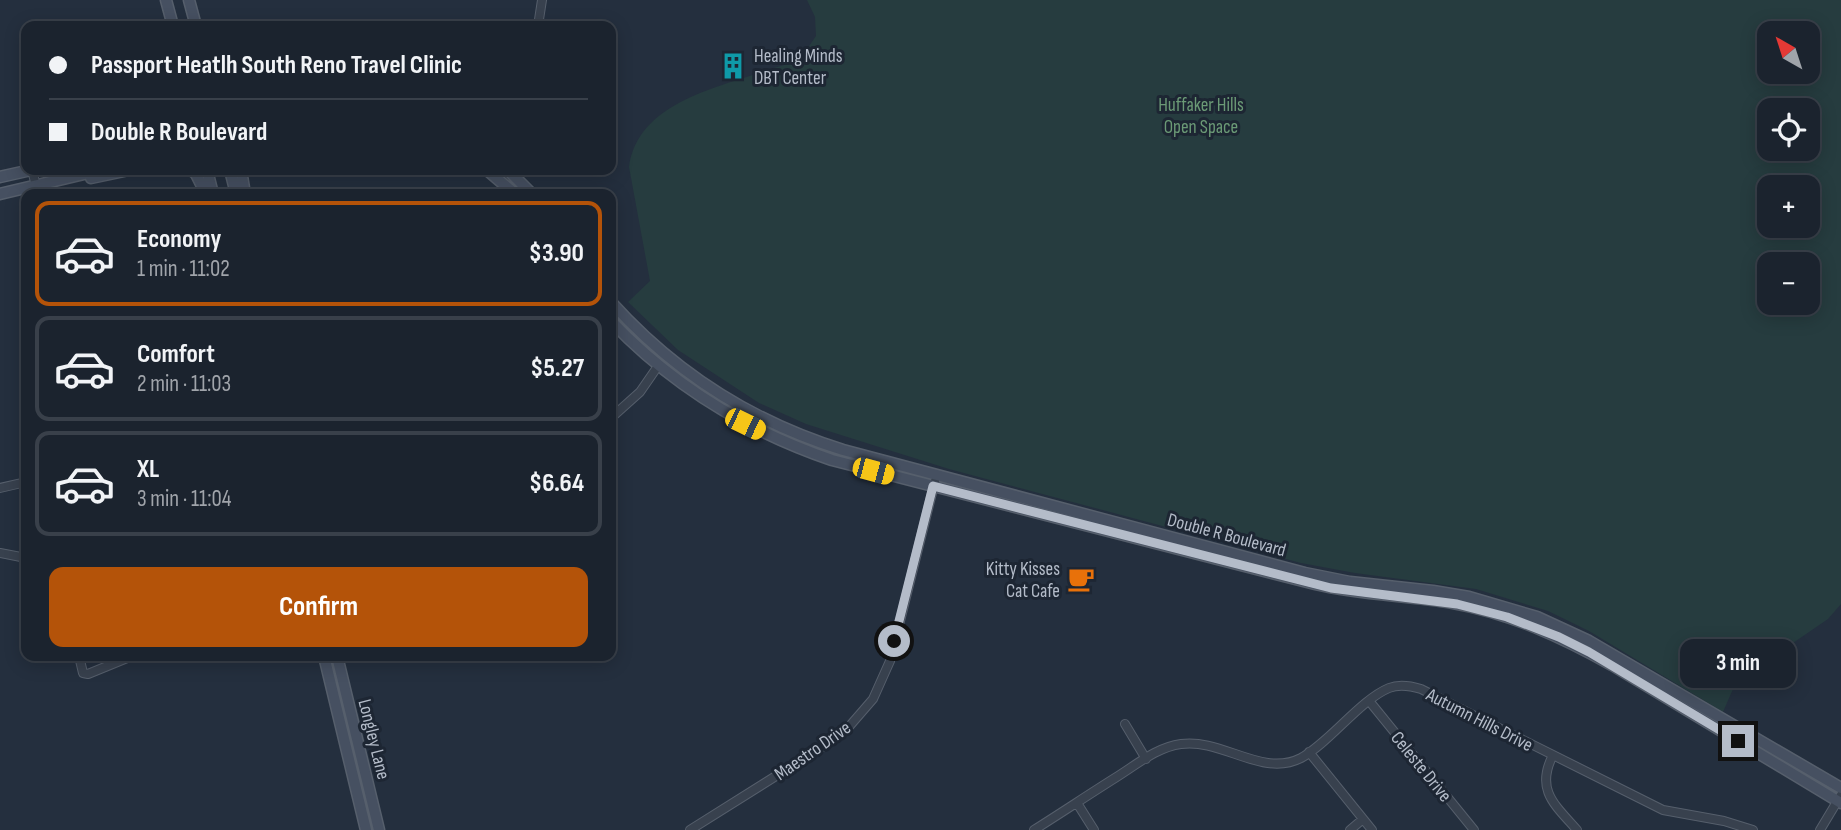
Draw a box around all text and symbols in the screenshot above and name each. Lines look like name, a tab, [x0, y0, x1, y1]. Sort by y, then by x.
north arrow	[1757, 21, 1820, 84]
map controls	[1757, 21, 1820, 315]
place label: Healing Minds DBT Center	[754, 45, 843, 90]
text: Passport Heatlh South Reno Travel Clinic	[91, 50, 462, 81]
building icon: Healing Minds DBT Center	[718, 51, 748, 81]
park label: Huffaker Hills Open Space	[1158, 94, 1244, 139]
button: locate	[1757, 98, 1820, 161]
text: Double R Boulevard	[91, 117, 267, 148]
button: +	[1757, 175, 1820, 238]
icon: car	[53, 222, 116, 285]
text: Economy	[137, 224, 221, 255]
text: $3.90	[529, 238, 584, 269]
button: −	[1757, 252, 1820, 315]
text: 1 min · 11:02	[137, 255, 230, 283]
icon: car	[53, 337, 116, 400]
text: Comfort	[137, 339, 215, 370]
text: $5.27	[530, 353, 584, 384]
text: 2 min · 11:03	[137, 370, 231, 398]
car	[722, 405, 769, 443]
icon: car	[53, 452, 116, 515]
text: XL	[137, 454, 159, 485]
car	[850, 455, 897, 487]
text: $6.64	[529, 468, 584, 499]
text: 3 min · 11:04	[137, 485, 231, 513]
street label: Double R Boulevard	[1165, 509, 1288, 562]
place label: Kitty Kisses Cat Cafe	[986, 558, 1060, 603]
cafe icon: Kitty Kisses Cat Cafe	[1066, 564, 1096, 594]
button: Confirm	[49, 567, 588, 647]
route start	[878, 625, 910, 657]
callout: 3 min	[1680, 640, 1796, 688]
text: 3 min	[1716, 649, 1760, 677]
street label: Autumn Hills Drive	[1421, 683, 1536, 757]
street label: Longley Lane	[352, 697, 395, 782]
street label: Maestro Drive	[770, 717, 856, 786]
route end	[1722, 725, 1754, 757]
street label: Celeste Drive	[1385, 727, 1456, 807]

